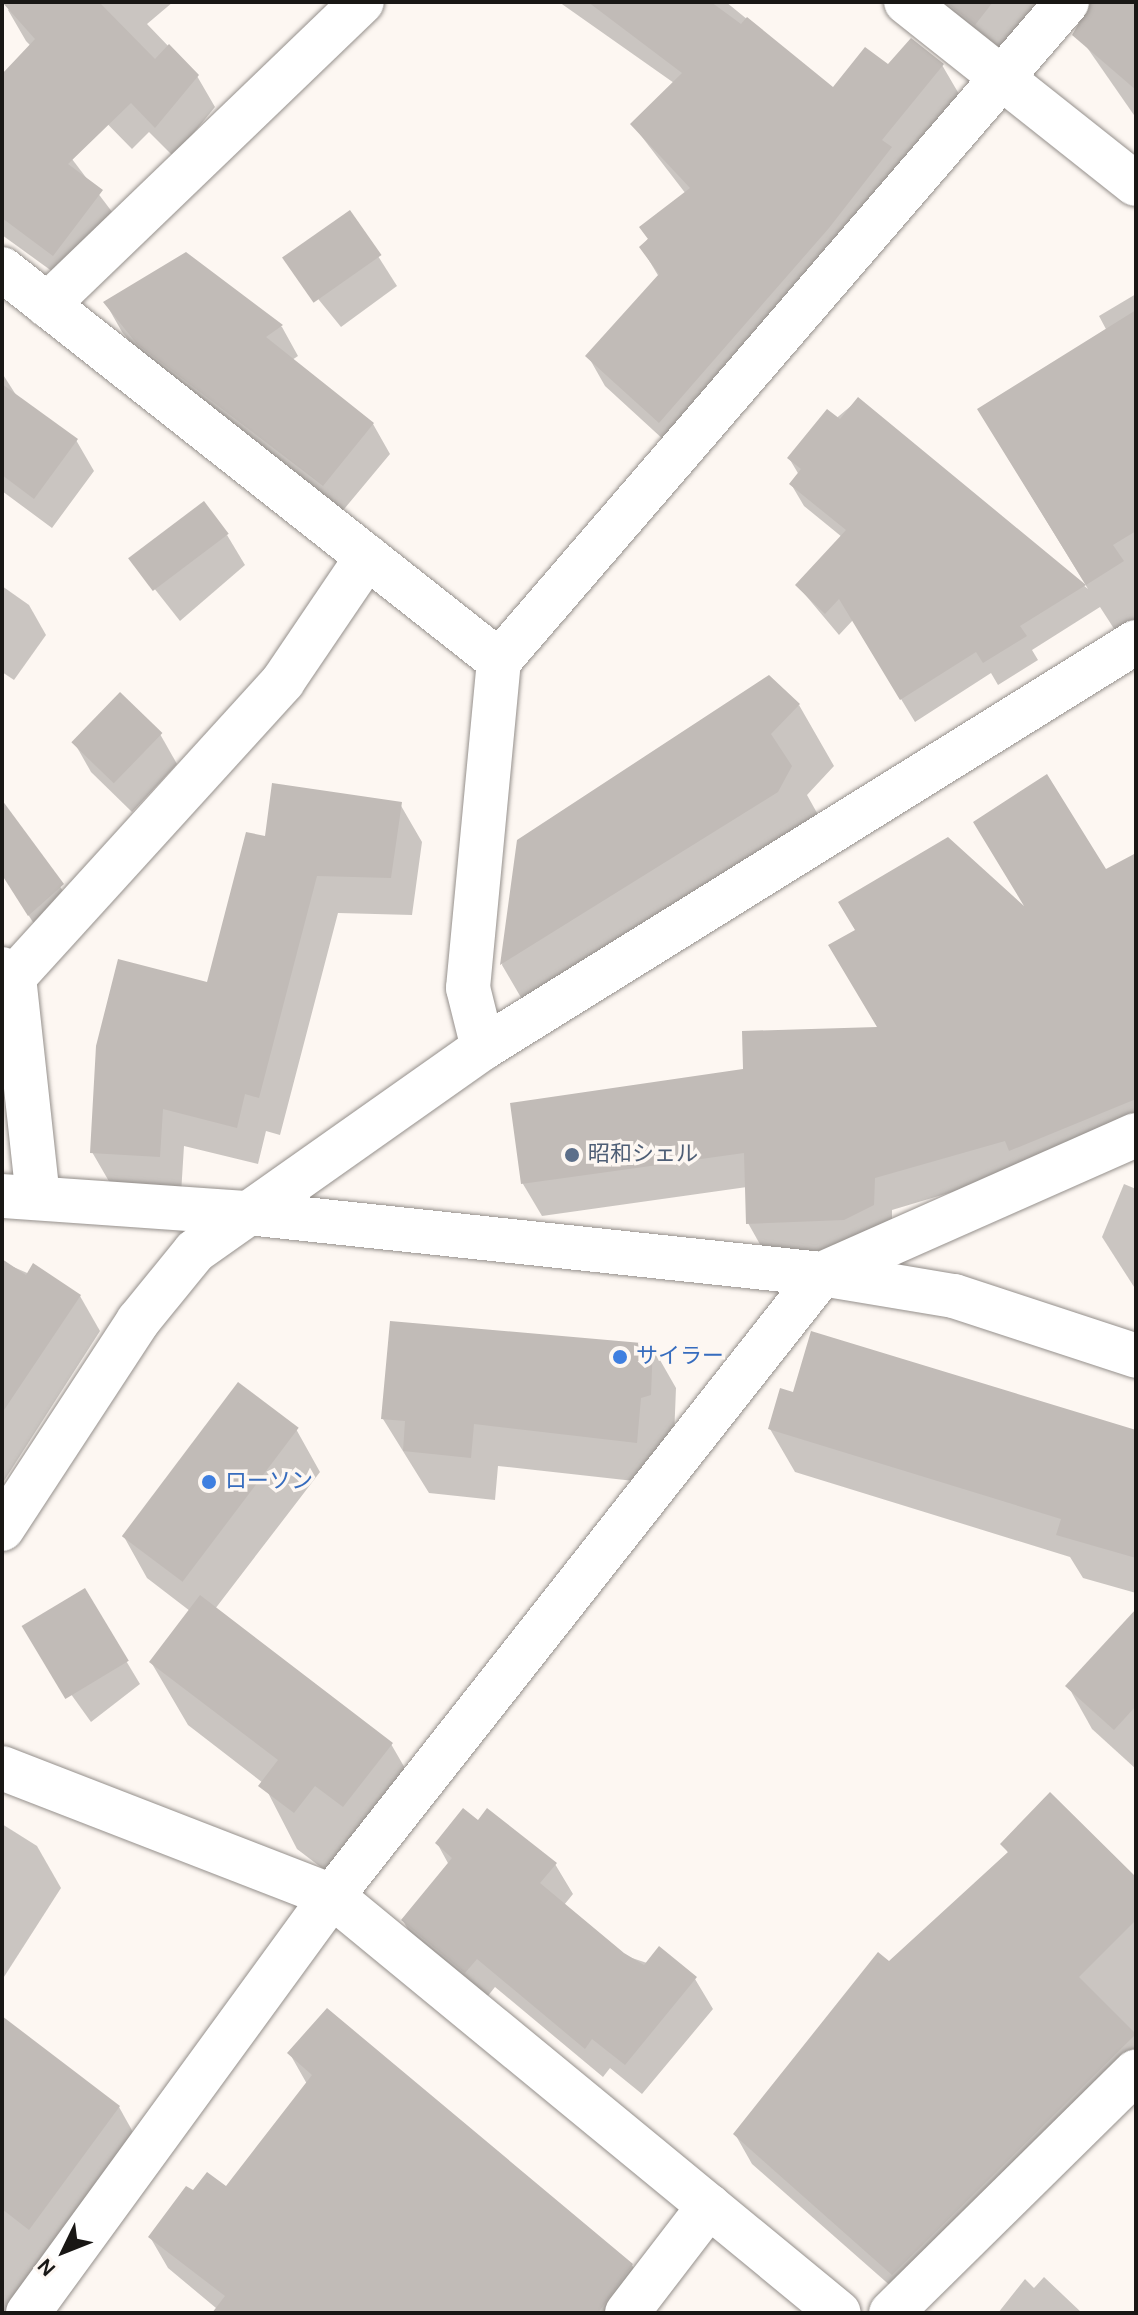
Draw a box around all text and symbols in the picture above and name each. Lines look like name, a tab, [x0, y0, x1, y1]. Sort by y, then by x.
place label: 昭和シェル	[588, 1142, 698, 1168]
marker: 昭和シェル	[563, 1146, 581, 1164]
place label: サイラー	[636, 1344, 724, 1370]
marker: サイラー	[611, 1348, 629, 1366]
place label: ローソン	[225, 1469, 313, 1495]
marker: ローソン	[200, 1473, 218, 1491]
north arrow	[24, 2211, 104, 2291]
text: N	[32, 2253, 61, 2282]

